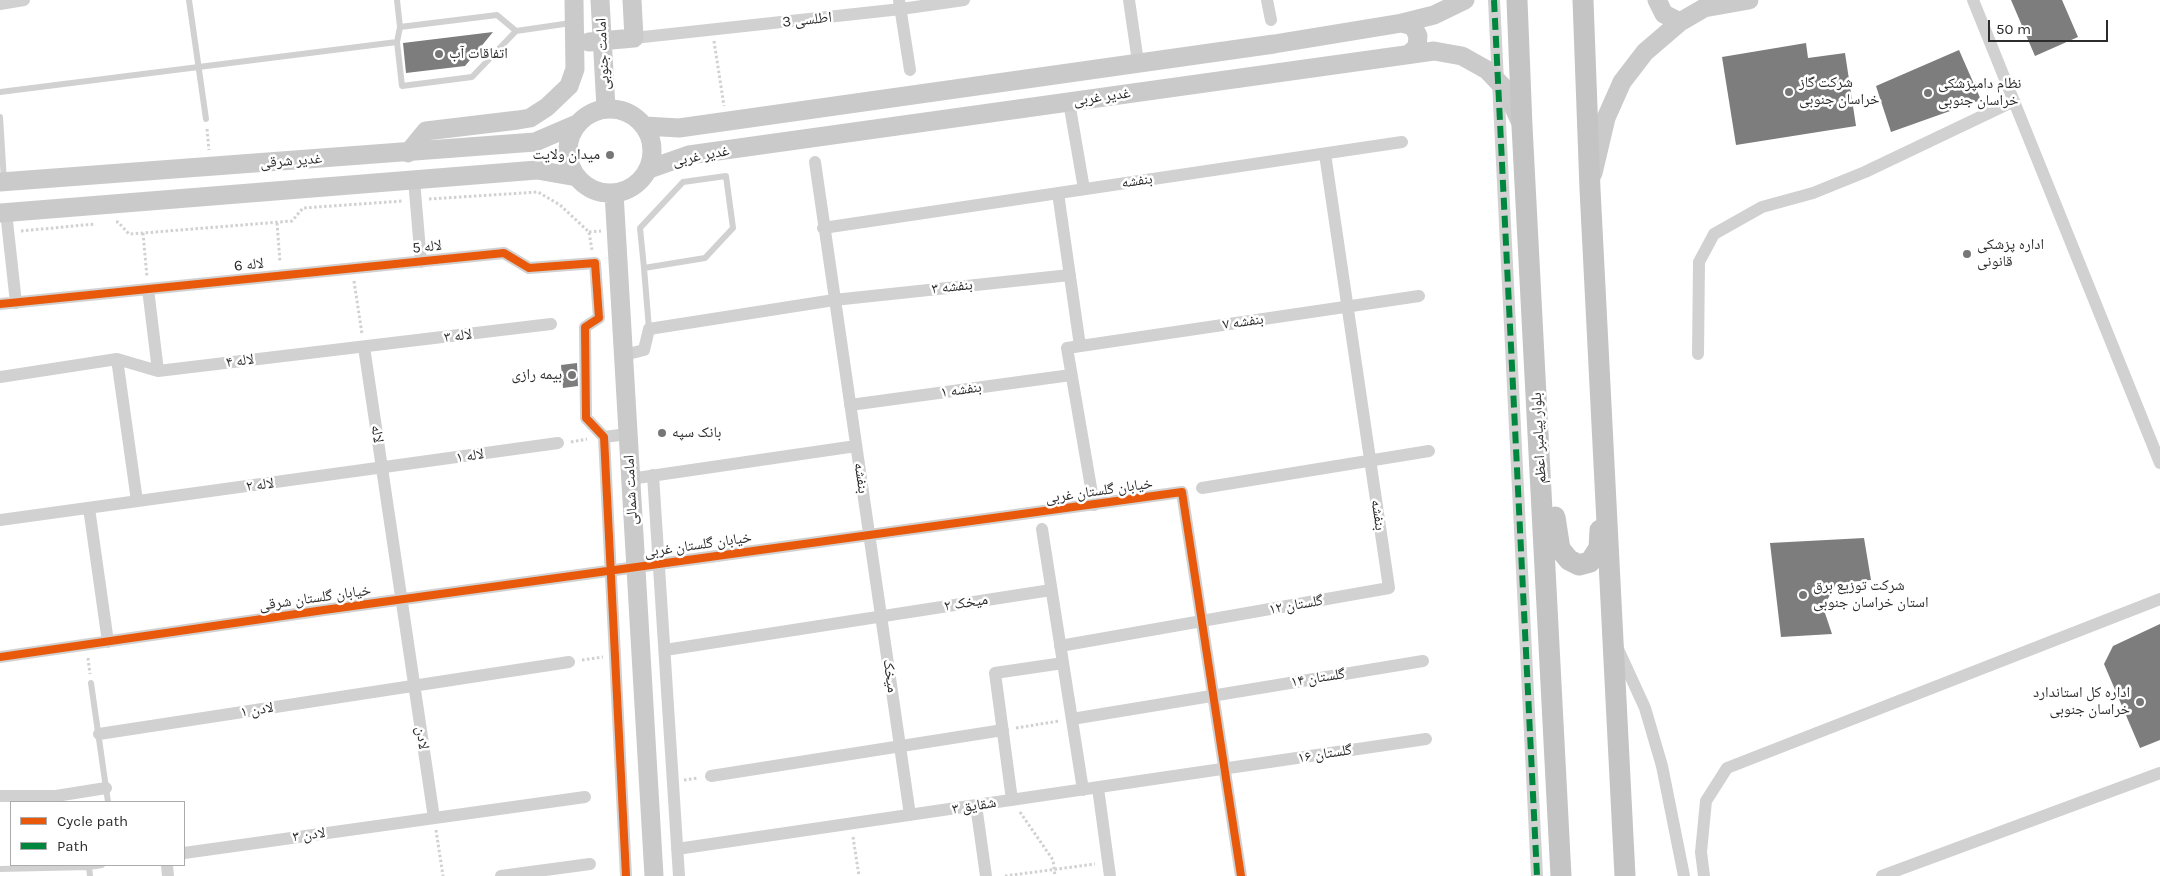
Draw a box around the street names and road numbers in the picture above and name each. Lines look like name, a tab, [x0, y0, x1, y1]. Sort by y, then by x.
street label: اطلسی 3	[781, 8, 833, 32]
street label: امامت جنوبی	[592, 17, 614, 91]
street label: غدیر غربی	[1072, 84, 1132, 110]
street label: غدیر غربی	[671, 142, 731, 170]
street label: غدیر شرقی	[259, 150, 323, 172]
street label: بنفشه	[1120, 170, 1154, 192]
street label: لاله 5	[411, 236, 443, 258]
street label: لاله 6	[233, 254, 265, 276]
street label: بنفشه ۳	[931, 276, 973, 298]
street label: بنفشه ۷	[1221, 310, 1265, 334]
street label: لاله ۳	[443, 325, 473, 347]
street label: لاله ۴	[225, 350, 255, 372]
street label: بنفشه ۱	[939, 378, 983, 402]
street label: بلوار پیامبر اعظم	[1528, 392, 1550, 484]
street label: لاله	[367, 424, 387, 444]
street label: لاله ۱	[455, 445, 485, 467]
street label: امامت شمالی	[620, 454, 642, 526]
street label: بنفشه	[850, 461, 872, 495]
street label: لاله ۲	[245, 474, 275, 496]
street label: خیابان گلستان غربی	[1044, 475, 1154, 507]
street label: بنفشه	[1367, 498, 1389, 532]
street label: خیابان گلستان غربی	[643, 529, 753, 561]
street label: خیابان گلستان شرقی	[258, 581, 372, 615]
street label: میخک ۲	[943, 591, 989, 615]
street label: گلستان ۱۲	[1267, 591, 1325, 619]
street label: میخک	[879, 658, 901, 694]
street label: گلستان ۱۴	[1289, 665, 1347, 691]
street label: لادن ۱	[239, 699, 275, 721]
street label: لادن	[412, 725, 432, 751]
street label: گلستان ۱۶	[1296, 741, 1354, 767]
street label: شقایق ۳	[951, 794, 997, 818]
street label: لادن ۳	[291, 824, 327, 846]

